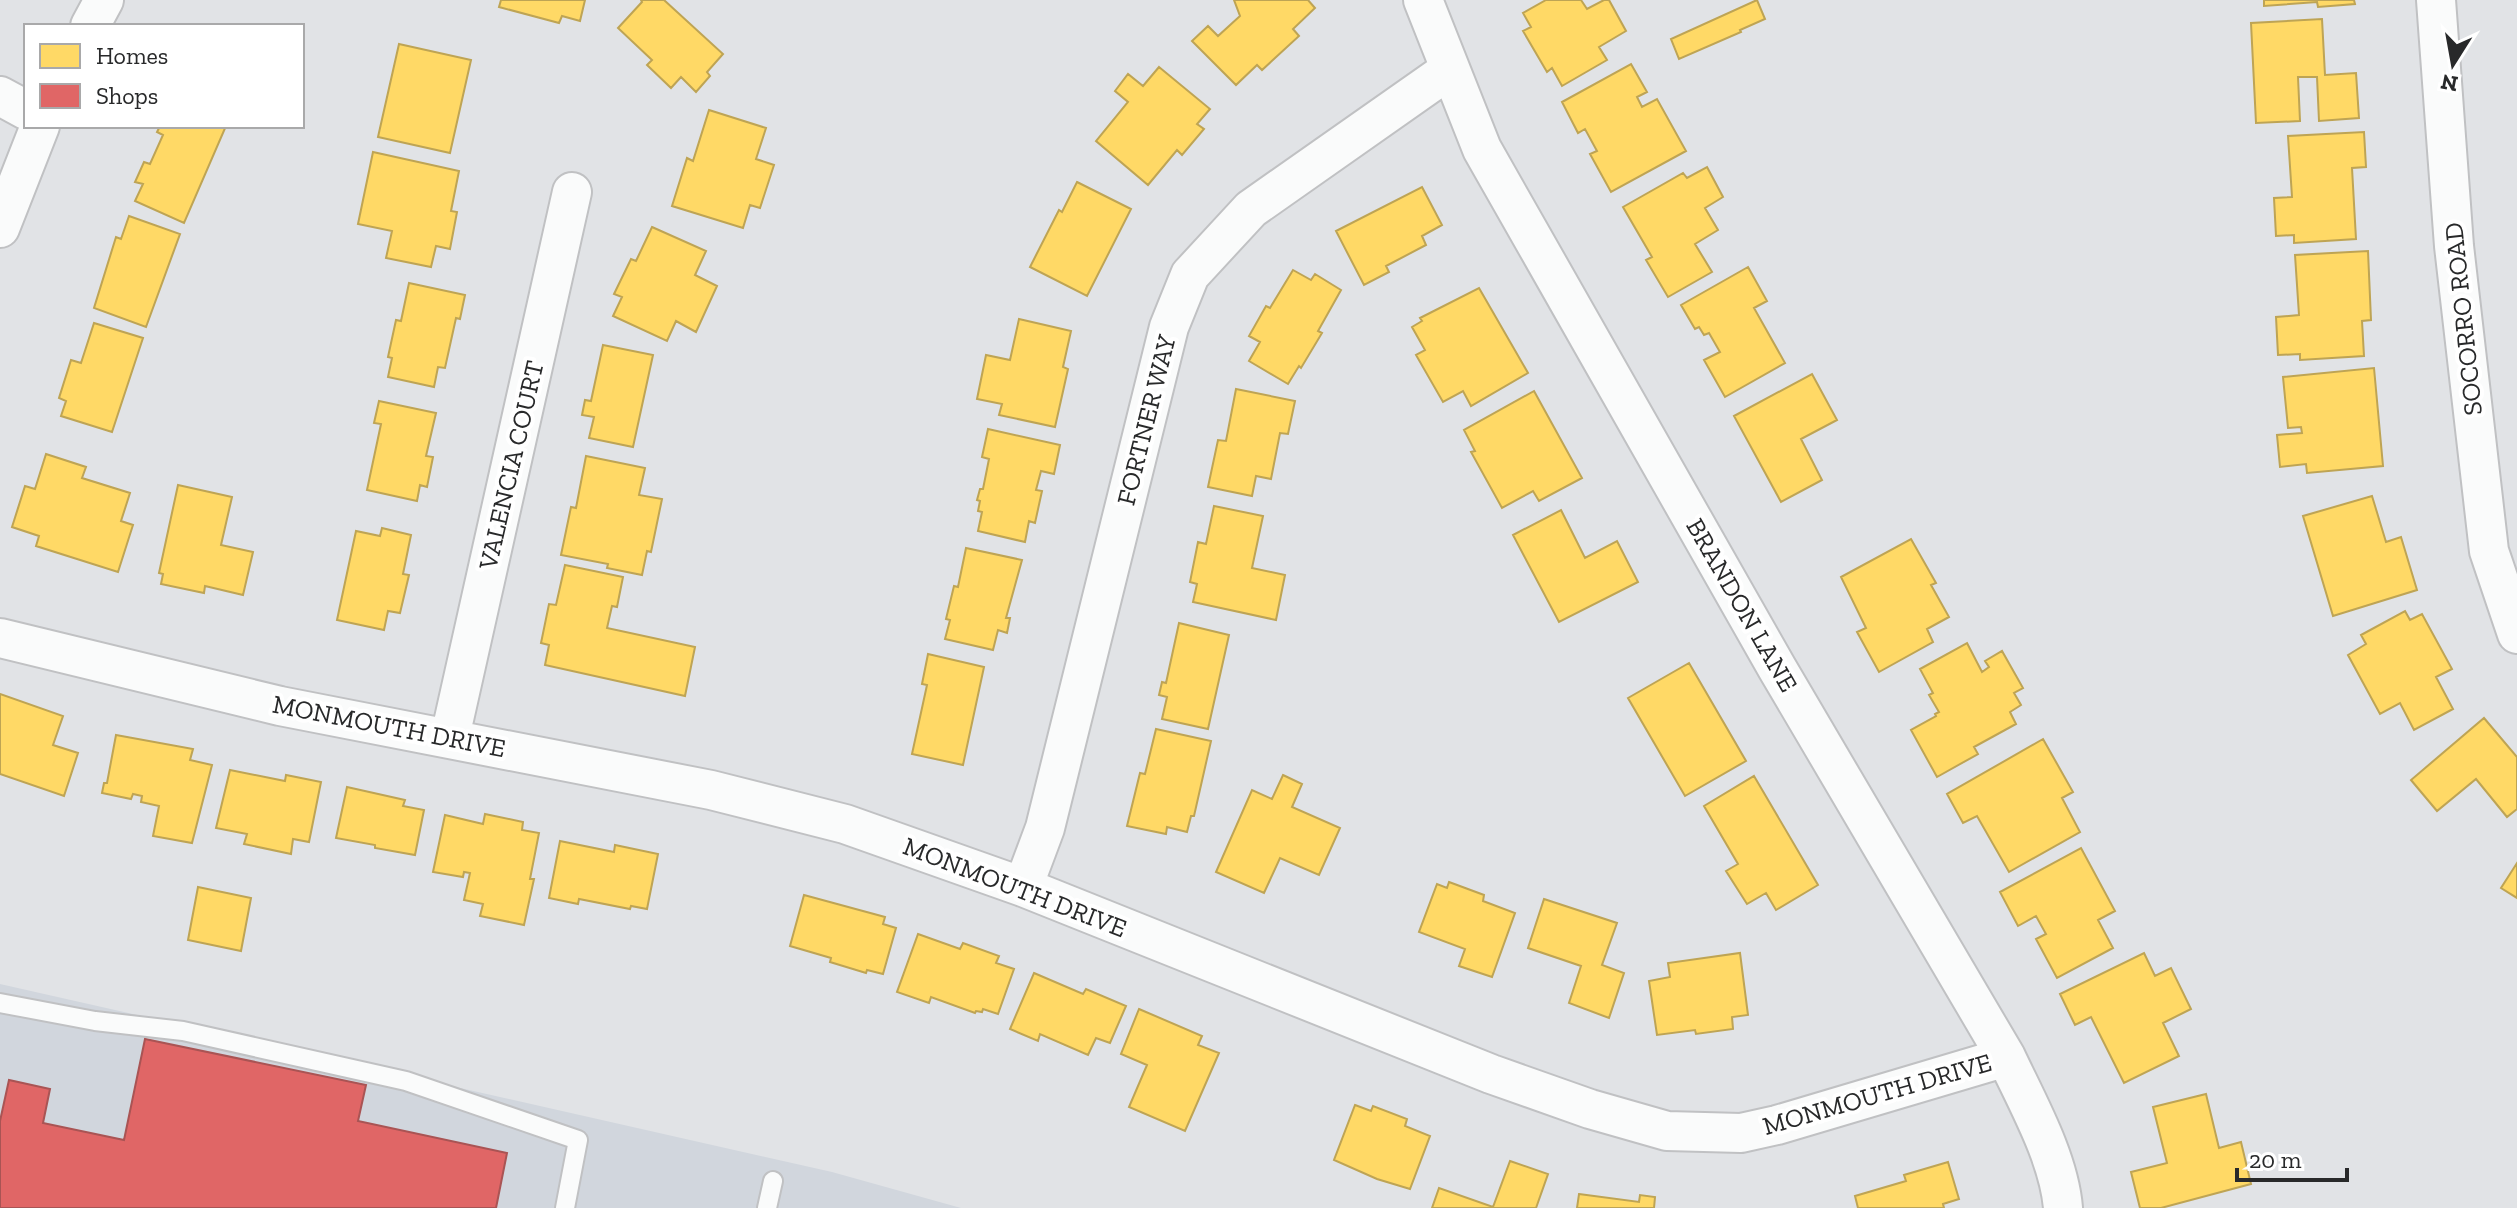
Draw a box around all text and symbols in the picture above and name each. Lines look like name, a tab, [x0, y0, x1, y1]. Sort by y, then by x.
legend	[24, 24, 304, 128]
north arrow	[2413, 24, 2493, 104]
text: Homes	[96, 41, 168, 70]
text: N	[2438, 68, 2460, 98]
text: Shops	[96, 81, 158, 110]
street label: SOCORRO ROAD	[2437, 221, 2489, 417]
street label: FORTNER WAY	[1109, 332, 1183, 508]
street label: VALENCIA COURT	[471, 357, 551, 574]
street label: BRANDON LANE	[1679, 512, 1805, 698]
street label: MONMOUTH DRIVE	[270, 688, 508, 764]
street label: MONMOUTH DRIVE	[899, 830, 1131, 944]
street label: MONMOUTH DRIVE	[1759, 1046, 1995, 1142]
scale bar	[2237, 1132, 2347, 1182]
text: 20 m	[2249, 1145, 2302, 1174]

